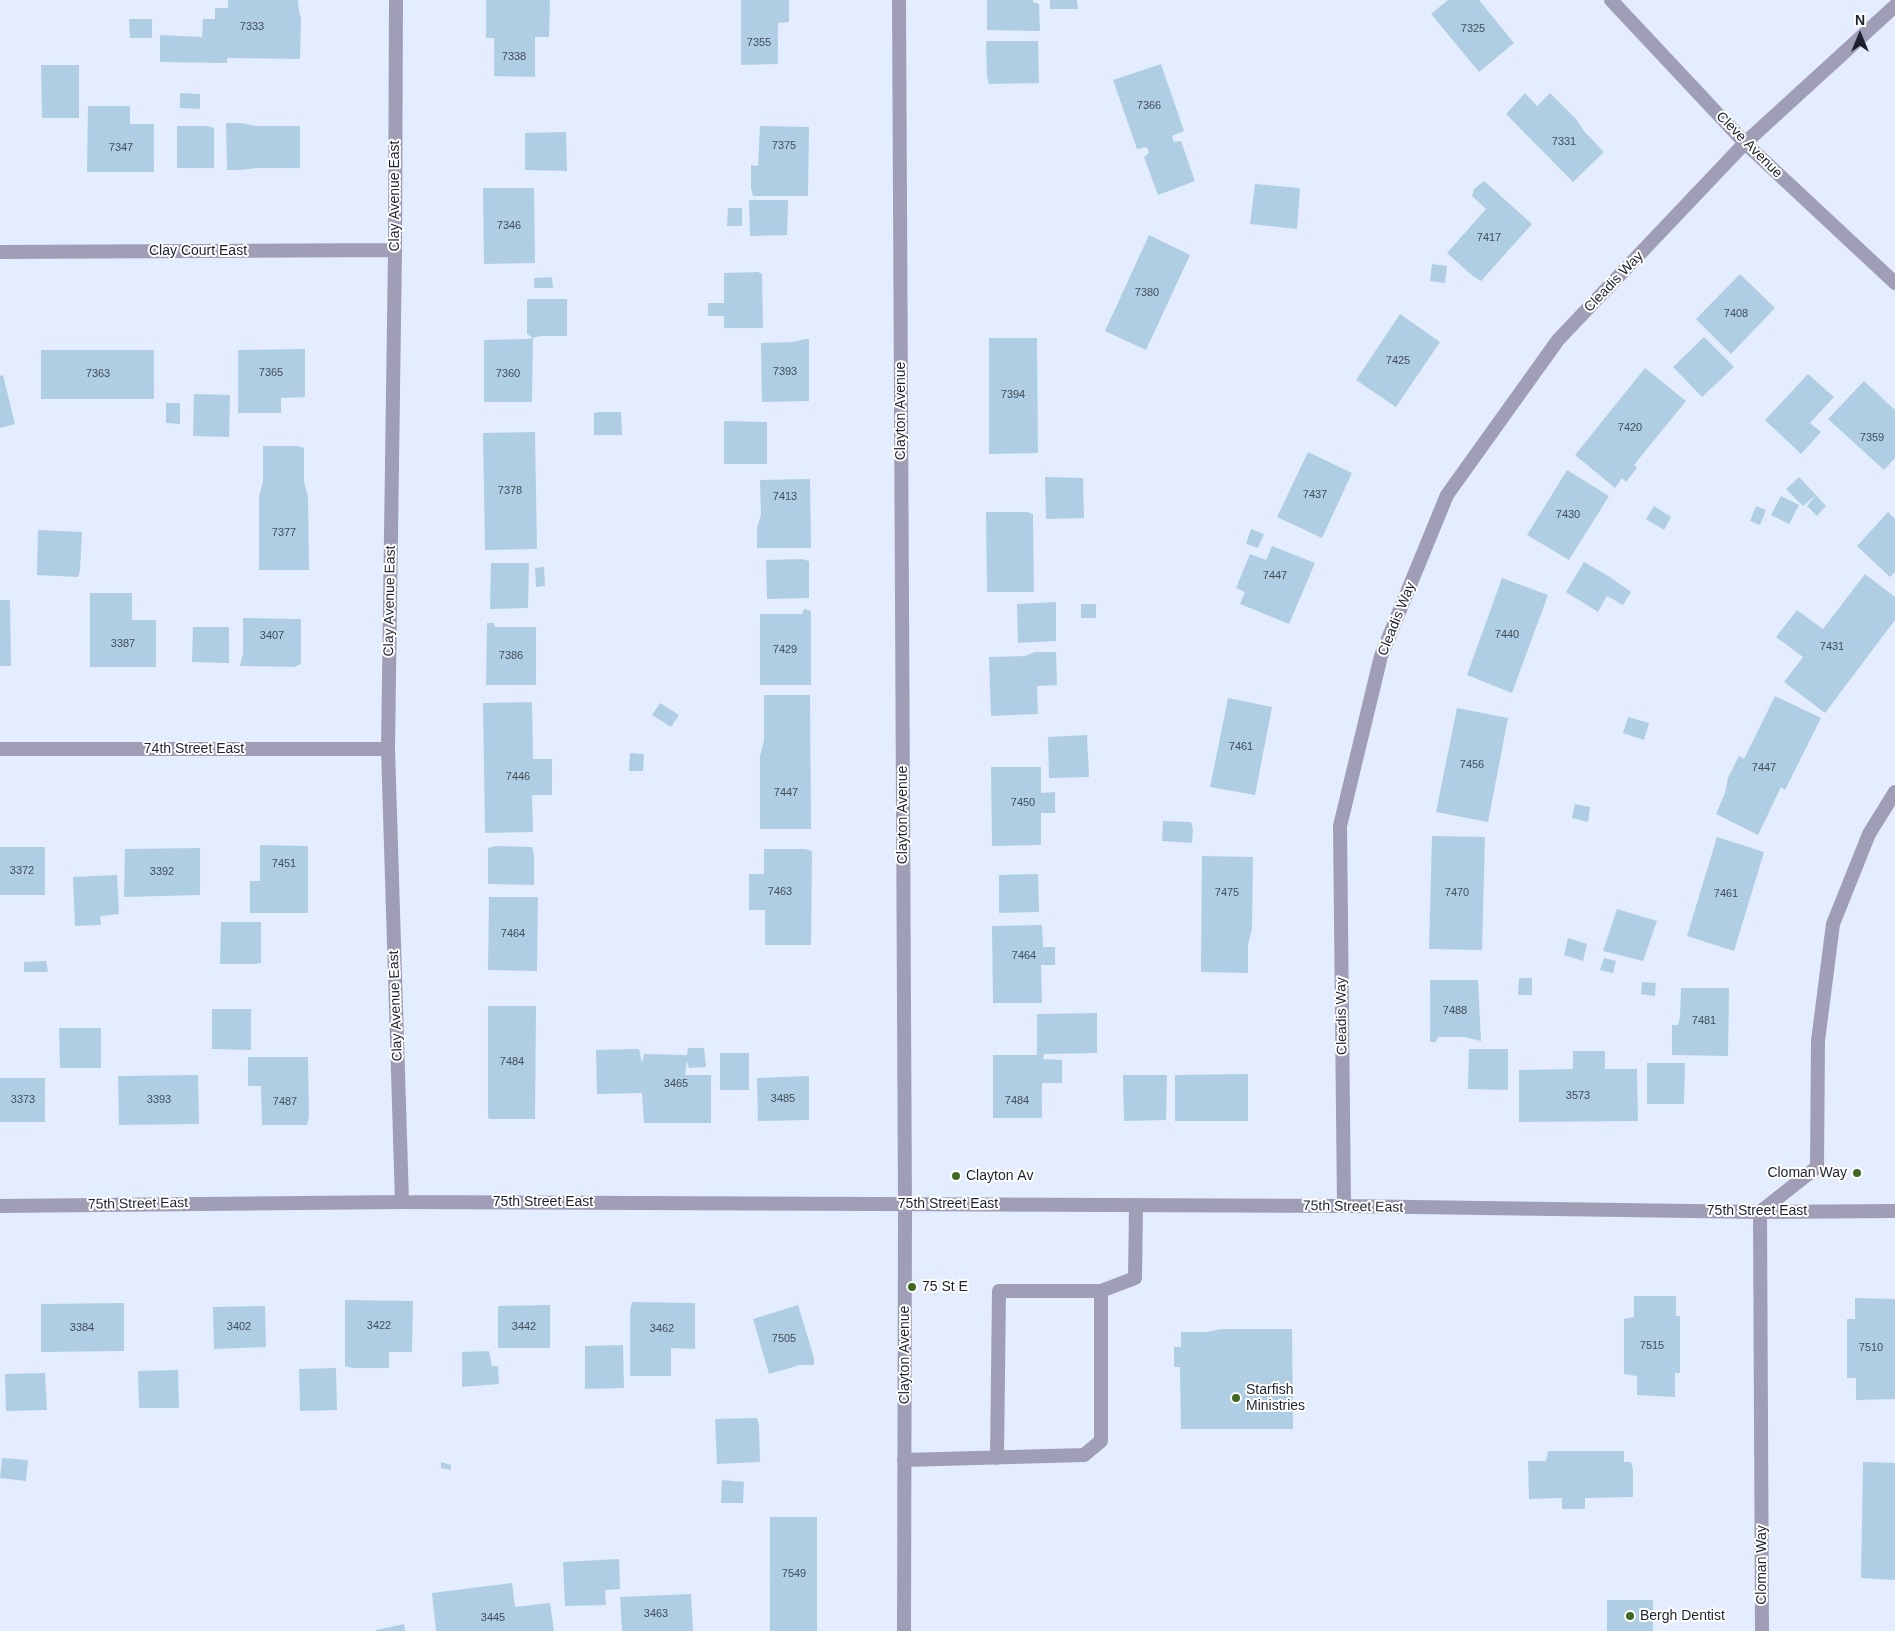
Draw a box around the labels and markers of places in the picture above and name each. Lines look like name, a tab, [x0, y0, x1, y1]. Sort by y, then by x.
place label: Cloman Way	[1767, 1165, 1847, 1181]
marker: Cloman Way	[1851, 1167, 1863, 1179]
place label: Clayton Av	[966, 1168, 1033, 1184]
marker: Clayton Av	[950, 1170, 962, 1182]
place label: 75 St E	[922, 1279, 968, 1295]
marker: 75 St E	[906, 1281, 918, 1293]
place label: Starfish Ministries	[1246, 1382, 1305, 1414]
marker: Starfish Ministries	[1230, 1392, 1242, 1404]
place label: Bergh Dentist	[1640, 1608, 1725, 1624]
marker: Bergh Dentist	[1624, 1610, 1636, 1622]

